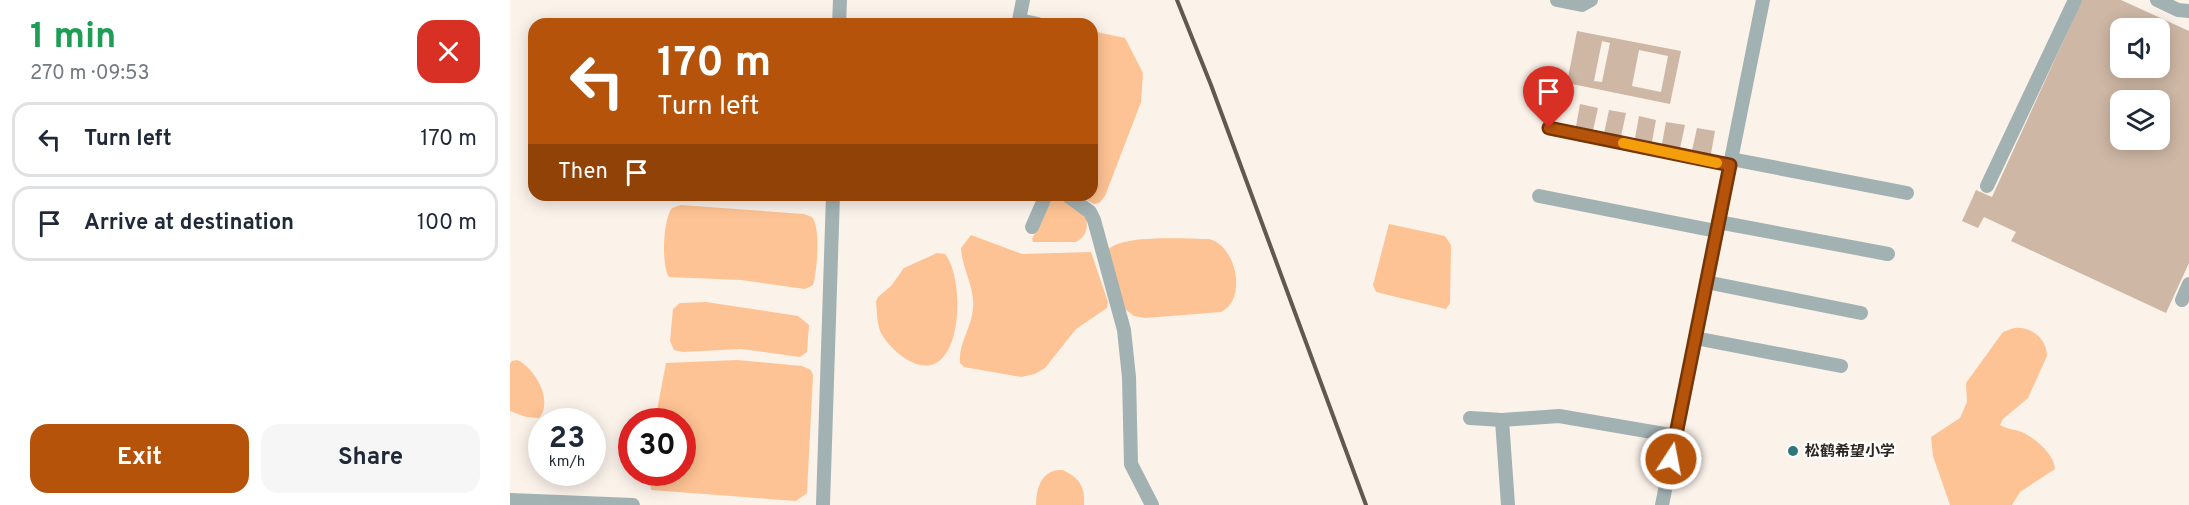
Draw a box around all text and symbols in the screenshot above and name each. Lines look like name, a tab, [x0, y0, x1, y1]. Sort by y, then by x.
text: 1 min	[30, 15, 116, 61]
map controls	[2110, 18, 2170, 150]
button: sound	[2110, 18, 2170, 78]
button: close	[417, 20, 480, 83]
text: 170 m	[657, 38, 771, 91]
icon: left	[558, 42, 636, 120]
text: 270 m · 09:53	[30, 61, 150, 87]
pin	[1523, 66, 1574, 128]
icon: arrive	[1532, 75, 1565, 108]
text: Turn left	[657, 90, 759, 124]
button: layers	[2110, 90, 2170, 150]
icon: left	[33, 123, 66, 156]
text: Turn left	[84, 126, 172, 153]
text: 170 m	[420, 126, 477, 153]
icon: arrive	[620, 156, 653, 189]
text: Then	[558, 159, 608, 186]
icon: arrive	[33, 207, 66, 240]
text: Arrive at destination	[84, 210, 294, 237]
text: 100 m	[417, 210, 477, 237]
speed limit sign: 30	[618, 408, 696, 486]
text: 23	[549, 421, 585, 458]
button: Exit	[30, 424, 249, 493]
button: Share	[261, 424, 480, 493]
position arrow	[1639, 427, 1703, 491]
place label: 松鹤希望小学	[1805, 442, 1895, 462]
marker: 松鹤希望小学	[1786, 444, 1800, 458]
text: km/h	[549, 453, 585, 472]

